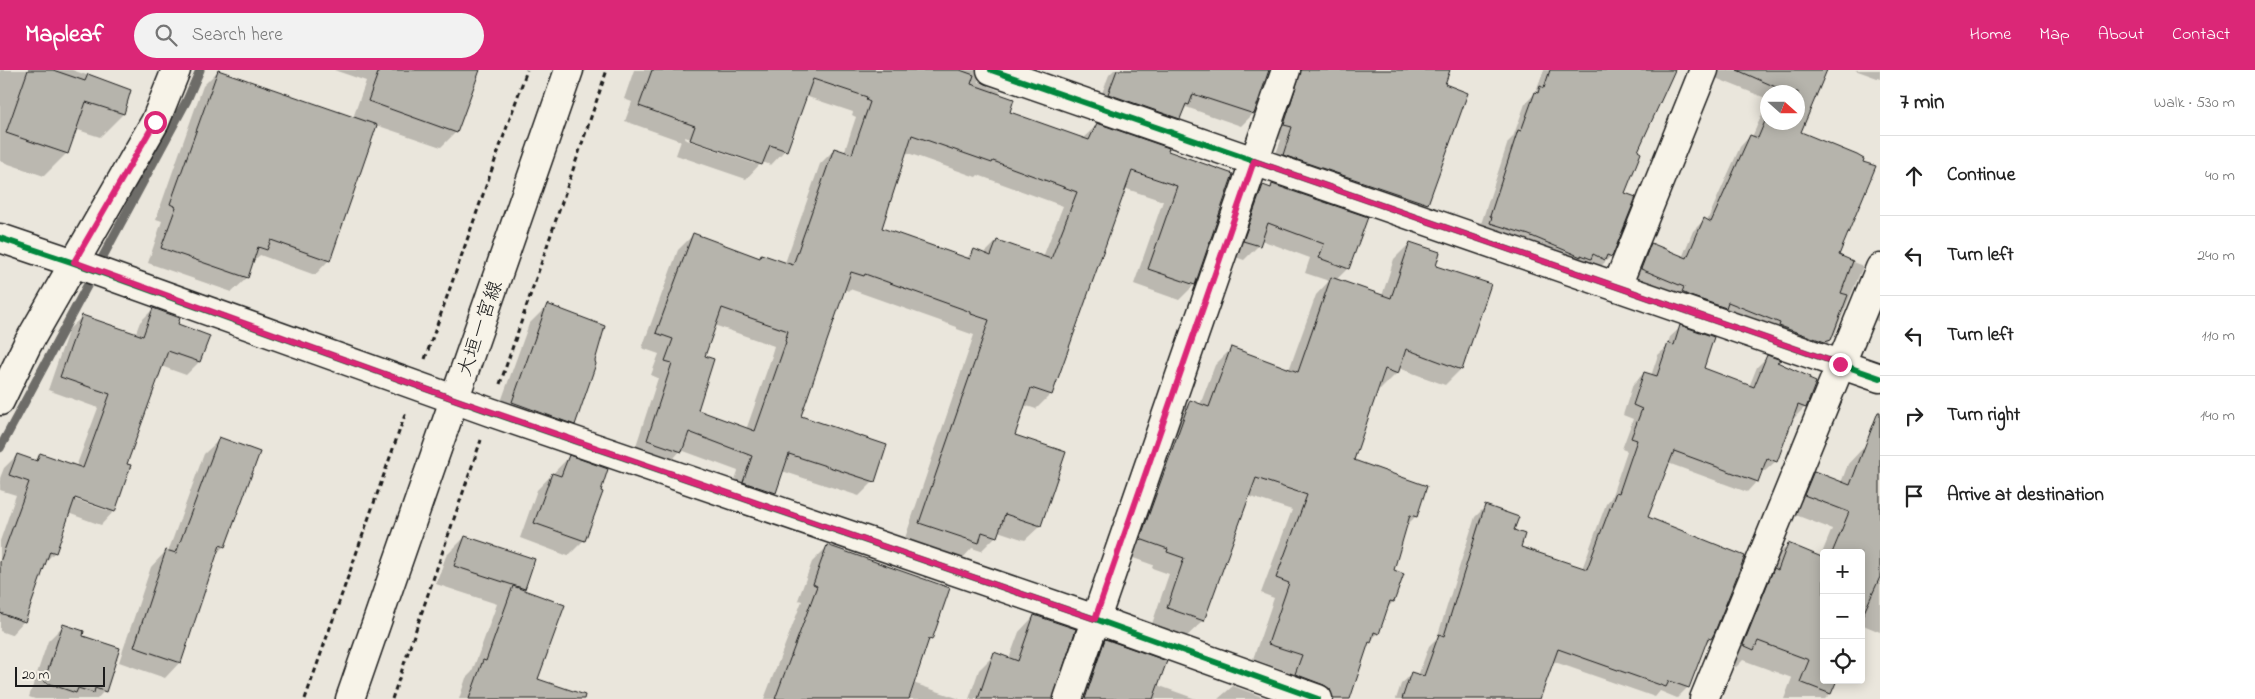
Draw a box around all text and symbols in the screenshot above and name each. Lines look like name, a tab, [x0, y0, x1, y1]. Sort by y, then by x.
search box	[134, 13, 484, 58]
text: Mapleaf	[25, 18, 104, 53]
icon: search	[152, 21, 180, 49]
text: Search here	[192, 22, 283, 49]
text: Home	[1970, 22, 2011, 48]
text: Map	[2039, 22, 2070, 48]
text: About	[2098, 22, 2144, 48]
text: Contact	[2172, 22, 2230, 48]
north arrow	[1760, 85, 1805, 130]
text: 7 min	[1900, 88, 1944, 118]
text: Walk · 530 m	[2154, 91, 2235, 115]
route start	[144, 111, 167, 134]
icon: ahead	[1900, 162, 1928, 190]
text: Continue	[1947, 162, 2015, 189]
text: 40 m	[2205, 164, 2235, 188]
icon: left	[1900, 242, 1928, 270]
text: Turn left	[1947, 242, 2014, 269]
text: 240 m	[2197, 244, 2235, 268]
street label: 大垣一宮線	[451, 277, 511, 381]
icon: left	[1900, 322, 1928, 350]
text: Turn left	[1947, 322, 2014, 349]
text: 110 m	[2201, 324, 2235, 348]
route end	[1829, 353, 1852, 376]
icon: right	[1900, 402, 1928, 430]
text: Turn right	[1947, 402, 2020, 429]
text: 140 m	[2200, 404, 2235, 428]
icon: arrive	[1900, 482, 1928, 510]
text: Arrive at destination	[1947, 482, 2104, 509]
map controls	[1820, 549, 1865, 684]
button: +	[1820, 549, 1865, 594]
button: −	[1820, 594, 1865, 639]
button: locate	[1820, 639, 1865, 684]
scale bar	[15, 664, 105, 687]
text: 20 m	[22, 665, 49, 686]

